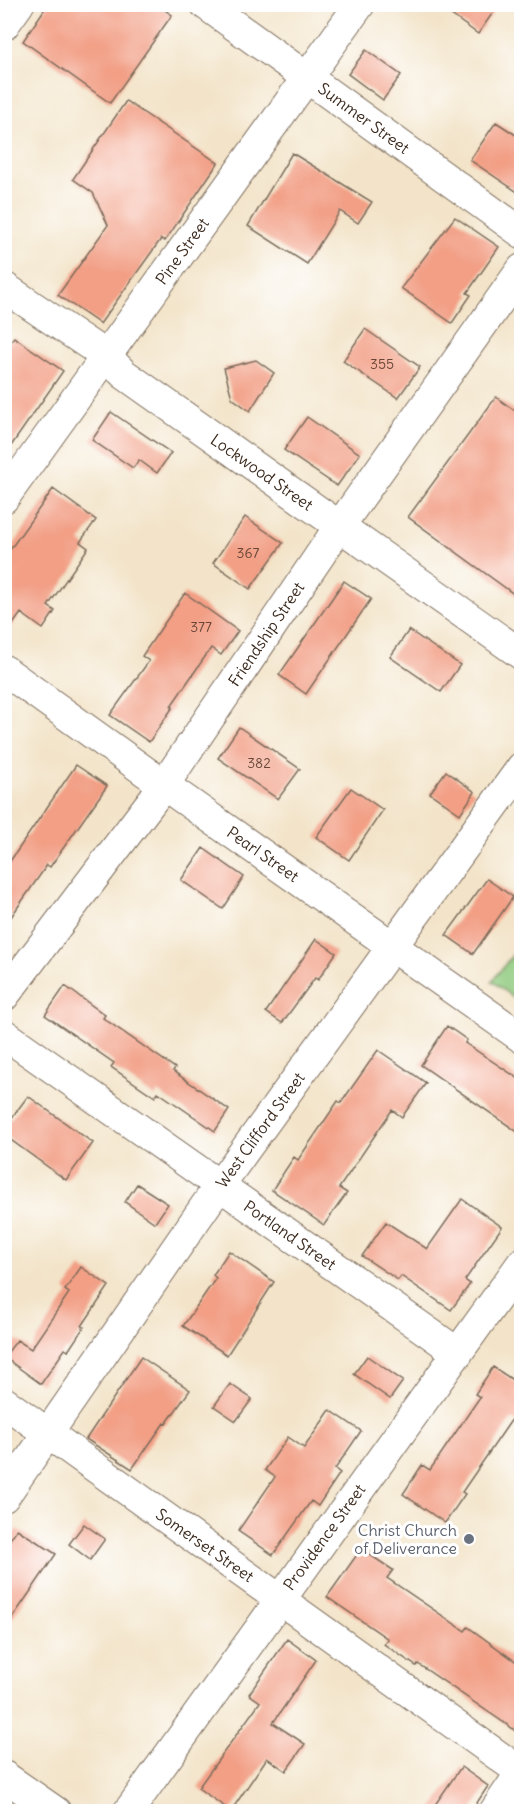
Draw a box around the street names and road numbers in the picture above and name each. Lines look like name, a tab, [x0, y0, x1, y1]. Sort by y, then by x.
street label: Summer Street	[314, 78, 414, 158]
street label: Pine Street	[151, 213, 213, 288]
street label: Lockwood Street	[207, 429, 317, 515]
street label: Friendship Street	[224, 578, 309, 690]
street label: Pearl Street	[223, 822, 303, 886]
street label: West Clifford Street	[211, 1068, 309, 1192]
street label: Portland Street	[240, 1196, 341, 1275]
street label: Providence Street	[279, 1479, 370, 1594]
street label: Somerset Street	[152, 1504, 258, 1586]

